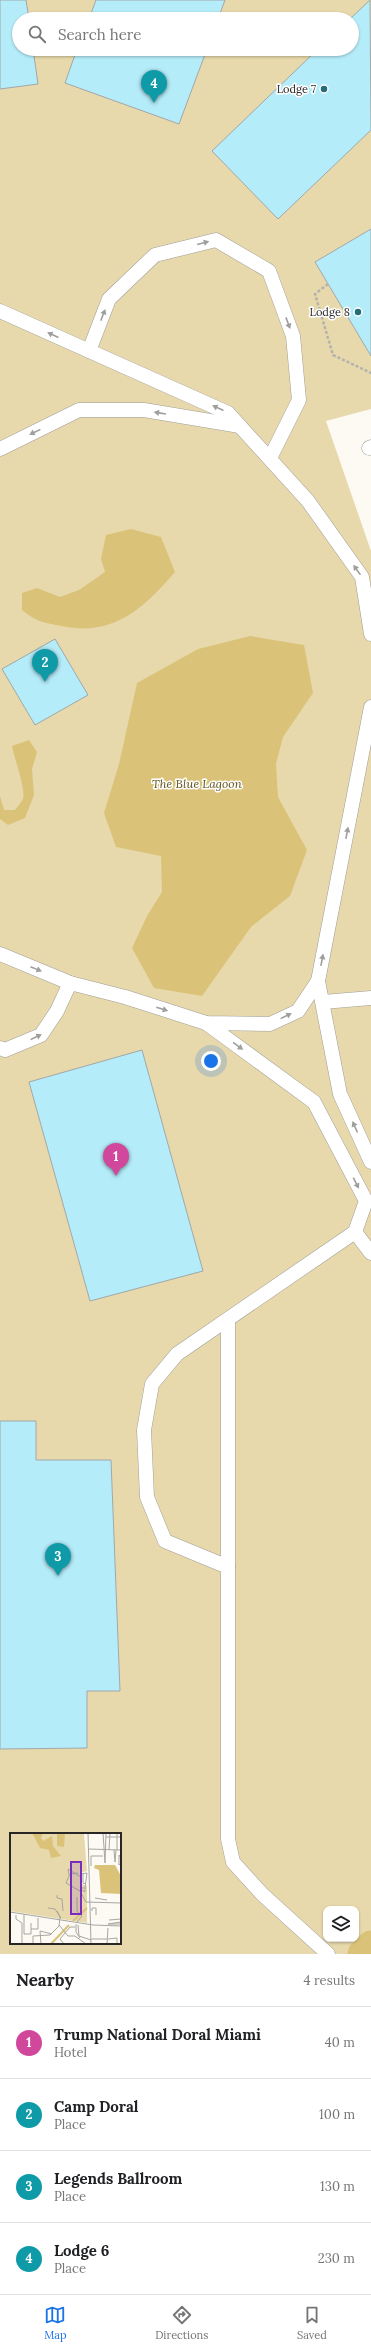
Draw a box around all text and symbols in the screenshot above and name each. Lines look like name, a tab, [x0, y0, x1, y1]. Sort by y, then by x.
search box	[12, 12, 359, 56]
icon: search	[26, 23, 48, 45]
text: Search here	[58, 25, 141, 44]
pin: 4	[141, 70, 167, 103]
place label: Lodge 7	[277, 82, 316, 96]
marker: Lodge 7	[319, 84, 329, 94]
one-way arrow	[197, 240, 209, 246]
place label: Lodge 8	[310, 305, 350, 319]
marker: Lodge 8	[353, 307, 363, 317]
one-way arrow	[100, 308, 106, 320]
one-way arrow	[285, 318, 291, 330]
one-way arrow	[48, 332, 59, 338]
one-way arrow	[213, 405, 224, 411]
one-way arrow	[154, 410, 166, 416]
one-way arrow	[30, 428, 41, 435]
one-way arrow	[353, 564, 361, 575]
pin: 2	[32, 649, 58, 682]
water label: The Blue Lagoon	[152, 776, 243, 791]
one-way arrow	[344, 826, 350, 839]
one-way arrow	[320, 954, 326, 966]
one-way arrow	[31, 966, 42, 972]
one-way arrow	[157, 1006, 169, 1012]
one-way arrow	[280, 1013, 291, 1019]
one-way arrow	[30, 1034, 42, 1040]
one-way arrow	[233, 1042, 243, 1050]
your location	[201, 1051, 221, 1071]
one-way arrow	[352, 1121, 358, 1132]
pin: 1	[103, 1143, 129, 1176]
one-way arrow	[353, 1177, 360, 1189]
pin: 3	[45, 1543, 71, 1576]
inset map	[10, 1833, 121, 1944]
map controls	[323, 1906, 359, 1942]
button: layers	[323, 1906, 359, 1942]
text: Nearby	[16, 1969, 74, 1991]
text: 4 results	[304, 1972, 355, 1989]
text: Trump National Doral Miami	[54, 2025, 261, 2044]
text: 1	[26, 2034, 32, 2051]
text: 40 m	[325, 2034, 355, 2051]
text: Hotel	[54, 2044, 87, 2061]
text: Camp Doral	[54, 2097, 138, 2116]
text: 2	[26, 2106, 32, 2123]
text: 100 m	[319, 2106, 355, 2123]
text: Place	[54, 2116, 86, 2133]
text: Legends Ballroom	[54, 2169, 182, 2188]
text: 3	[25, 2178, 33, 2195]
text: 130 m	[320, 2178, 355, 2195]
text: Place	[54, 2188, 86, 2205]
text: Lodge 6	[54, 2241, 109, 2260]
text: 4	[25, 2250, 33, 2267]
text: 230 m	[318, 2250, 355, 2267]
text: Place	[54, 2260, 86, 2277]
tab: Map	[44, 2304, 67, 2342]
tab: Directions	[155, 2304, 208, 2342]
tab: Saved	[297, 2304, 327, 2342]

